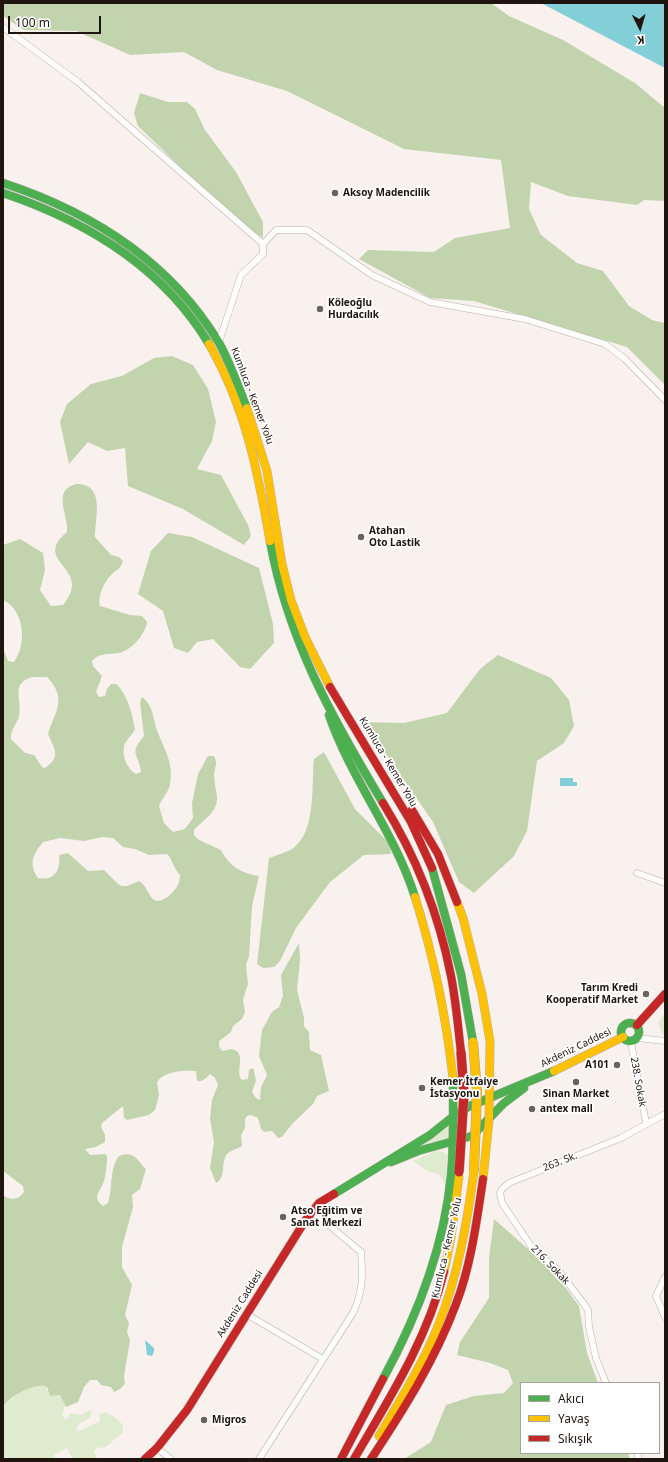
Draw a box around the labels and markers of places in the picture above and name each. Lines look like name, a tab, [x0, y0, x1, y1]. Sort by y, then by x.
place label: Aksoy Madencilik	[343, 187, 430, 199]
marker: Aksoy Madencilik	[330, 188, 340, 198]
place label: Köleoğlu Hurdacılık	[328, 297, 379, 320]
marker: Köleoğlu Hurdacılık	[315, 304, 325, 314]
place label: Atahan Oto Lastik	[369, 525, 420, 548]
marker: Atahan Oto Lastik	[356, 532, 366, 542]
place label: Tarım Kredi Kooperatif Market	[546, 982, 638, 1006]
marker: Tarım Kredi Kooperatif Market	[641, 989, 651, 999]
place label: A101	[585, 1059, 609, 1071]
marker: A101	[612, 1060, 622, 1070]
place label: Kemer İtfaiye İstasyonu	[430, 1076, 498, 1100]
marker: Sinan Market	[571, 1077, 581, 1087]
marker: Kemer İtfaiye İstasyonu	[417, 1083, 427, 1093]
place label: Sinan Market	[543, 1088, 609, 1100]
place label: antex mall	[540, 1103, 593, 1115]
marker: antex mall	[527, 1104, 537, 1114]
place label: Atso Eğitim ve Sanat Merkezi	[291, 1205, 362, 1228]
marker: Atso Eğitim ve Sanat Merkezi	[278, 1212, 288, 1222]
place label: Migros	[212, 1414, 246, 1426]
marker: Migros	[199, 1415, 209, 1425]

